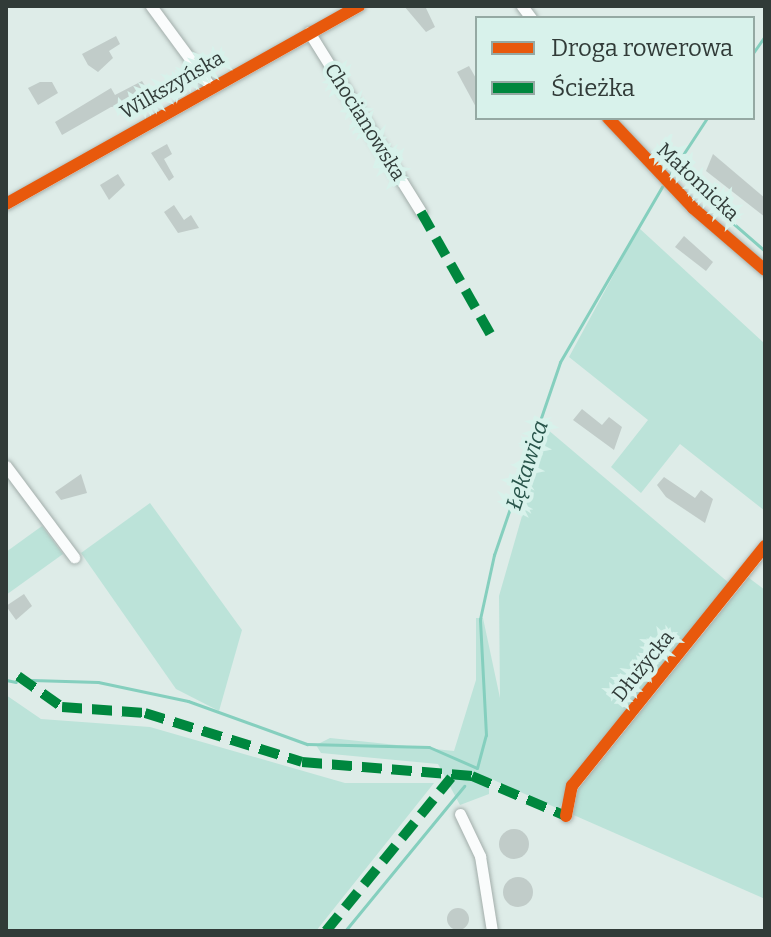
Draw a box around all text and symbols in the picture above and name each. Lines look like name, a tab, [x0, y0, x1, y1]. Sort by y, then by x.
legend	[475, 16, 755, 120]
text: Droga rowerowa	[551, 34, 733, 62]
street label: Wilkszyńska	[116, 46, 228, 124]
street label: Chocianowska	[319, 59, 411, 185]
text: Ścieżka	[551, 74, 635, 102]
street label: Małomicka	[652, 138, 744, 226]
water label: Łękawica	[500, 417, 554, 513]
street label: Dłużycka	[607, 626, 679, 706]

